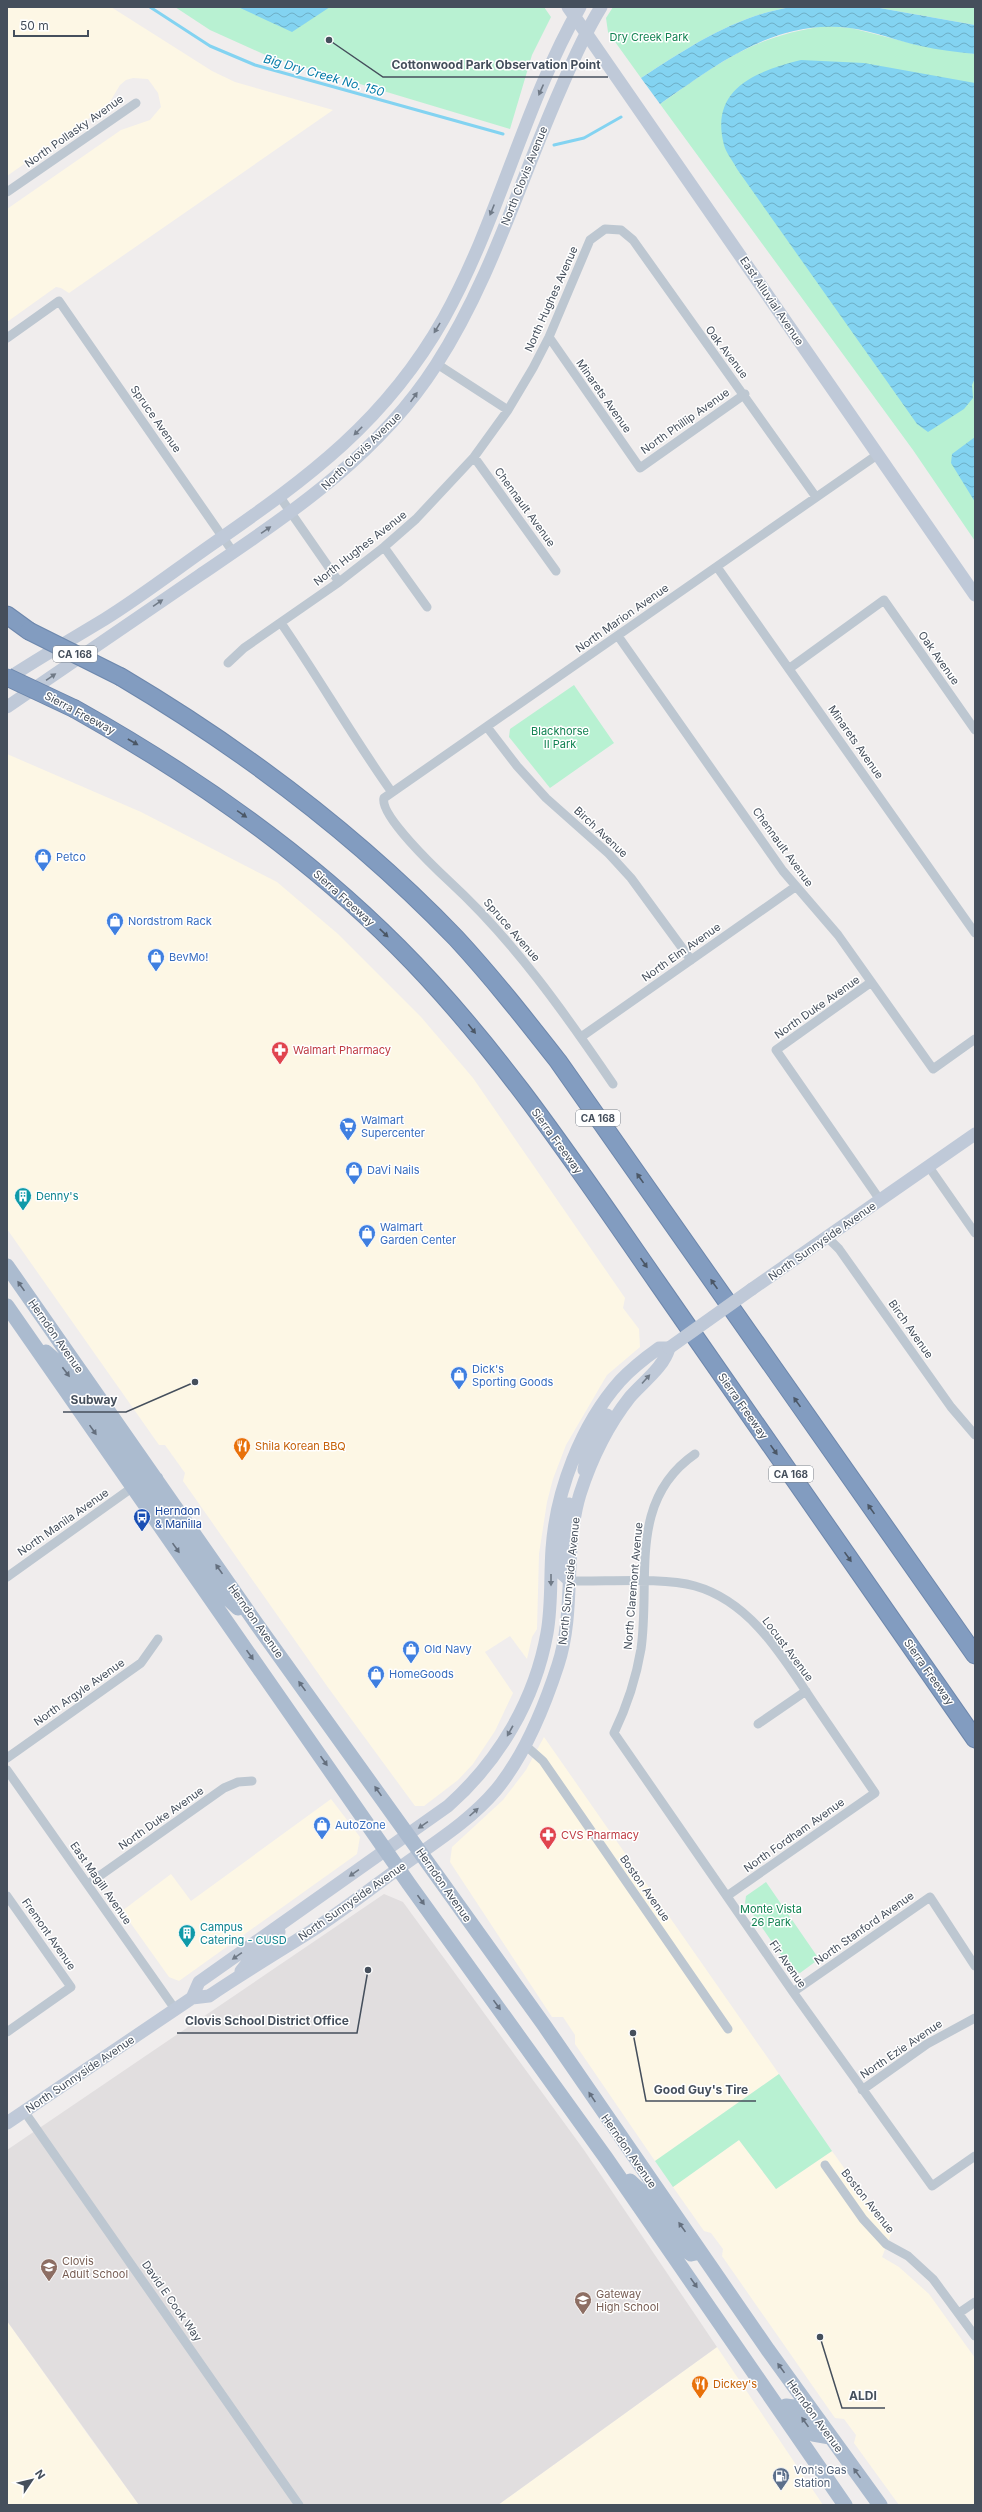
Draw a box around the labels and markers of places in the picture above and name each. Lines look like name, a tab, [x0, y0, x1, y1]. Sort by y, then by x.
callout: Cottonwood Park Observation Point	[383, 53, 608, 77]
shop icon: Petco	[33, 847, 53, 872]
place label: Petco	[56, 850, 86, 864]
shop icon: Nordstrom Rack	[105, 911, 125, 936]
place label: Nordstrom Rack	[128, 914, 212, 928]
shop icon: BevMo!	[146, 947, 166, 972]
place label: BevMo!	[169, 950, 208, 964]
pharmacy icon: Walmart Pharmacy	[270, 1040, 290, 1065]
place label: Walmart Pharmacy	[293, 1043, 391, 1057]
place label: Walmart Supercenter	[361, 1113, 425, 1140]
supermarket icon: Walmart Supercenter	[338, 1116, 358, 1141]
shop icon: DaVi Nails	[344, 1160, 364, 1185]
place label: DaVi Nails	[367, 1163, 420, 1177]
building icon: Denny's	[13, 1186, 33, 1211]
place label: Denny's	[36, 1189, 79, 1203]
place label: Walmart Garden Center	[380, 1220, 456, 1247]
shop icon: Walmart Garden Center	[357, 1223, 377, 1248]
place label: Dick's Sporting Goods	[472, 1362, 553, 1389]
shop icon: Dick's Sporting Goods	[449, 1365, 469, 1390]
callout: Subway	[63, 1388, 126, 1412]
restaurant icon: Shila Korean BBQ	[232, 1436, 252, 1461]
place label: Shila Korean BBQ	[255, 1439, 346, 1453]
place label: Herndon & Manilla	[155, 1504, 202, 1531]
bus stop icon: Herndon & Manilla	[132, 1507, 152, 1532]
shop icon: Old Navy	[401, 1639, 421, 1664]
place label: Old Navy	[424, 1642, 472, 1656]
shop icon: HomeGoods	[366, 1664, 386, 1689]
place label: HomeGoods	[389, 1667, 454, 1681]
shop icon: AutoZone	[312, 1815, 332, 1840]
place label: AutoZone	[335, 1818, 386, 1832]
pharmacy icon: CVS Pharmacy	[538, 1825, 558, 1850]
place label: CVS Pharmacy	[561, 1828, 639, 1842]
place label: Campus Catering - CUSD	[200, 1920, 287, 1947]
building icon: Campus Catering - CUSD	[177, 1923, 197, 1948]
callout: Clovis School District Office	[177, 2009, 357, 2033]
callout: Good Guy's Tire	[646, 2077, 756, 2101]
place label: Clovis Adult School	[62, 2254, 128, 2281]
school or university icon: Clovis Adult School	[39, 2257, 59, 2282]
place label: Gateway High School	[596, 2287, 659, 2314]
school or university icon: Gateway High School	[573, 2290, 593, 2315]
restaurant icon: Dickey's	[690, 2374, 710, 2399]
place label: Dickey's	[713, 2377, 757, 2391]
callout: ALDI	[842, 2384, 885, 2408]
place label: Von's Gas Station	[794, 2463, 847, 2490]
fuel station icon: Von's Gas Station	[771, 2466, 791, 2491]

